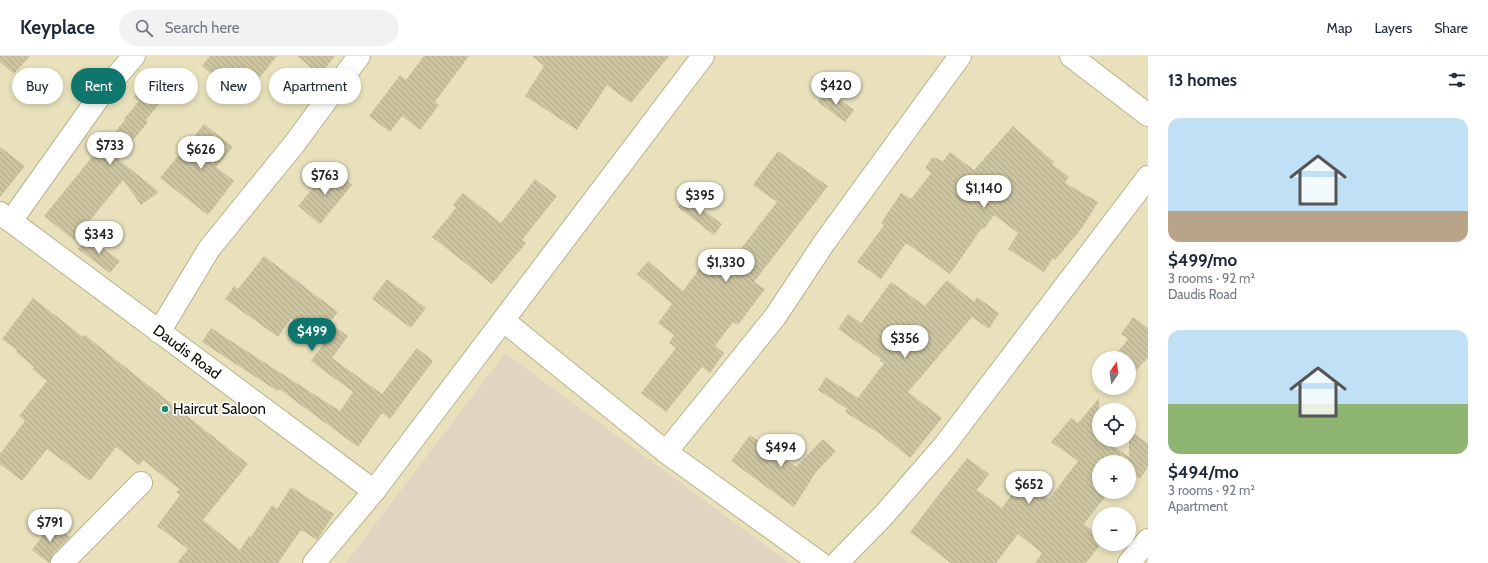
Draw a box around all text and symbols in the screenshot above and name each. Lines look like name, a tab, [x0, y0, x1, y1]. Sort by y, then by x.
search box	[119, 10, 399, 46]
text: Keyplace	[20, 16, 95, 39]
icon: search	[133, 17, 155, 39]
text: Search here	[165, 19, 239, 37]
text: Map	[1327, 19, 1352, 37]
text: Layers	[1374, 19, 1412, 37]
text: Share	[1434, 19, 1468, 37]
chip: Buy	[12, 68, 63, 104]
chip: Rent	[71, 68, 126, 104]
chip: Filters	[134, 68, 198, 104]
chip: New	[206, 68, 261, 104]
chip: Apartment	[269, 68, 361, 104]
icon: filters	[1446, 69, 1468, 91]
text: 13 homes	[1168, 70, 1237, 90]
pin: $420	[812, 72, 860, 106]
text: $420	[820, 77, 852, 93]
pin: $733	[86, 132, 134, 166]
pin: $626	[177, 136, 225, 170]
text: $733	[96, 137, 124, 153]
text: $626	[186, 141, 216, 157]
icon: home	[1282, 144, 1354, 216]
pin: $763	[301, 162, 349, 196]
text: $763	[311, 167, 339, 183]
pin: $1,140	[951, 175, 1017, 209]
text: $1,140	[965, 180, 1003, 196]
pin: $395	[676, 182, 724, 216]
text: $395	[686, 187, 714, 203]
pin: $343	[75, 221, 123, 255]
text: $343	[84, 226, 114, 242]
pin: $1,330	[693, 249, 759, 283]
text: $499/mo	[1168, 250, 1237, 270]
text: $1,330	[707, 254, 745, 270]
text: 3 rooms · 92 m²	[1168, 270, 1255, 286]
text: Daudis Road	[1168, 286, 1237, 302]
pin: $499	[288, 318, 336, 352]
street label: Daudis Road	[150, 321, 224, 383]
text: $499	[297, 323, 327, 339]
pin: $356	[881, 325, 929, 359]
text: $356	[891, 330, 919, 346]
north arrow	[1092, 351, 1136, 395]
map controls	[1092, 351, 1136, 551]
icon: home	[1282, 356, 1354, 428]
place label: Haircut Saloon	[173, 400, 266, 418]
button: locate	[1092, 403, 1136, 447]
marker: Haircut Saloon	[160, 404, 170, 414]
pin: $494	[757, 434, 805, 468]
text: $494	[766, 439, 797, 455]
button: +	[1092, 455, 1136, 499]
text: $494/mo	[1168, 462, 1239, 482]
pin: $652	[1005, 471, 1053, 505]
text: $652	[1015, 476, 1043, 492]
text: 3 rooms · 92 m²	[1168, 482, 1255, 498]
text: Apartment	[1168, 498, 1228, 514]
button: −	[1092, 507, 1136, 551]
pin: $791	[26, 509, 74, 543]
text: $791	[37, 514, 63, 530]

